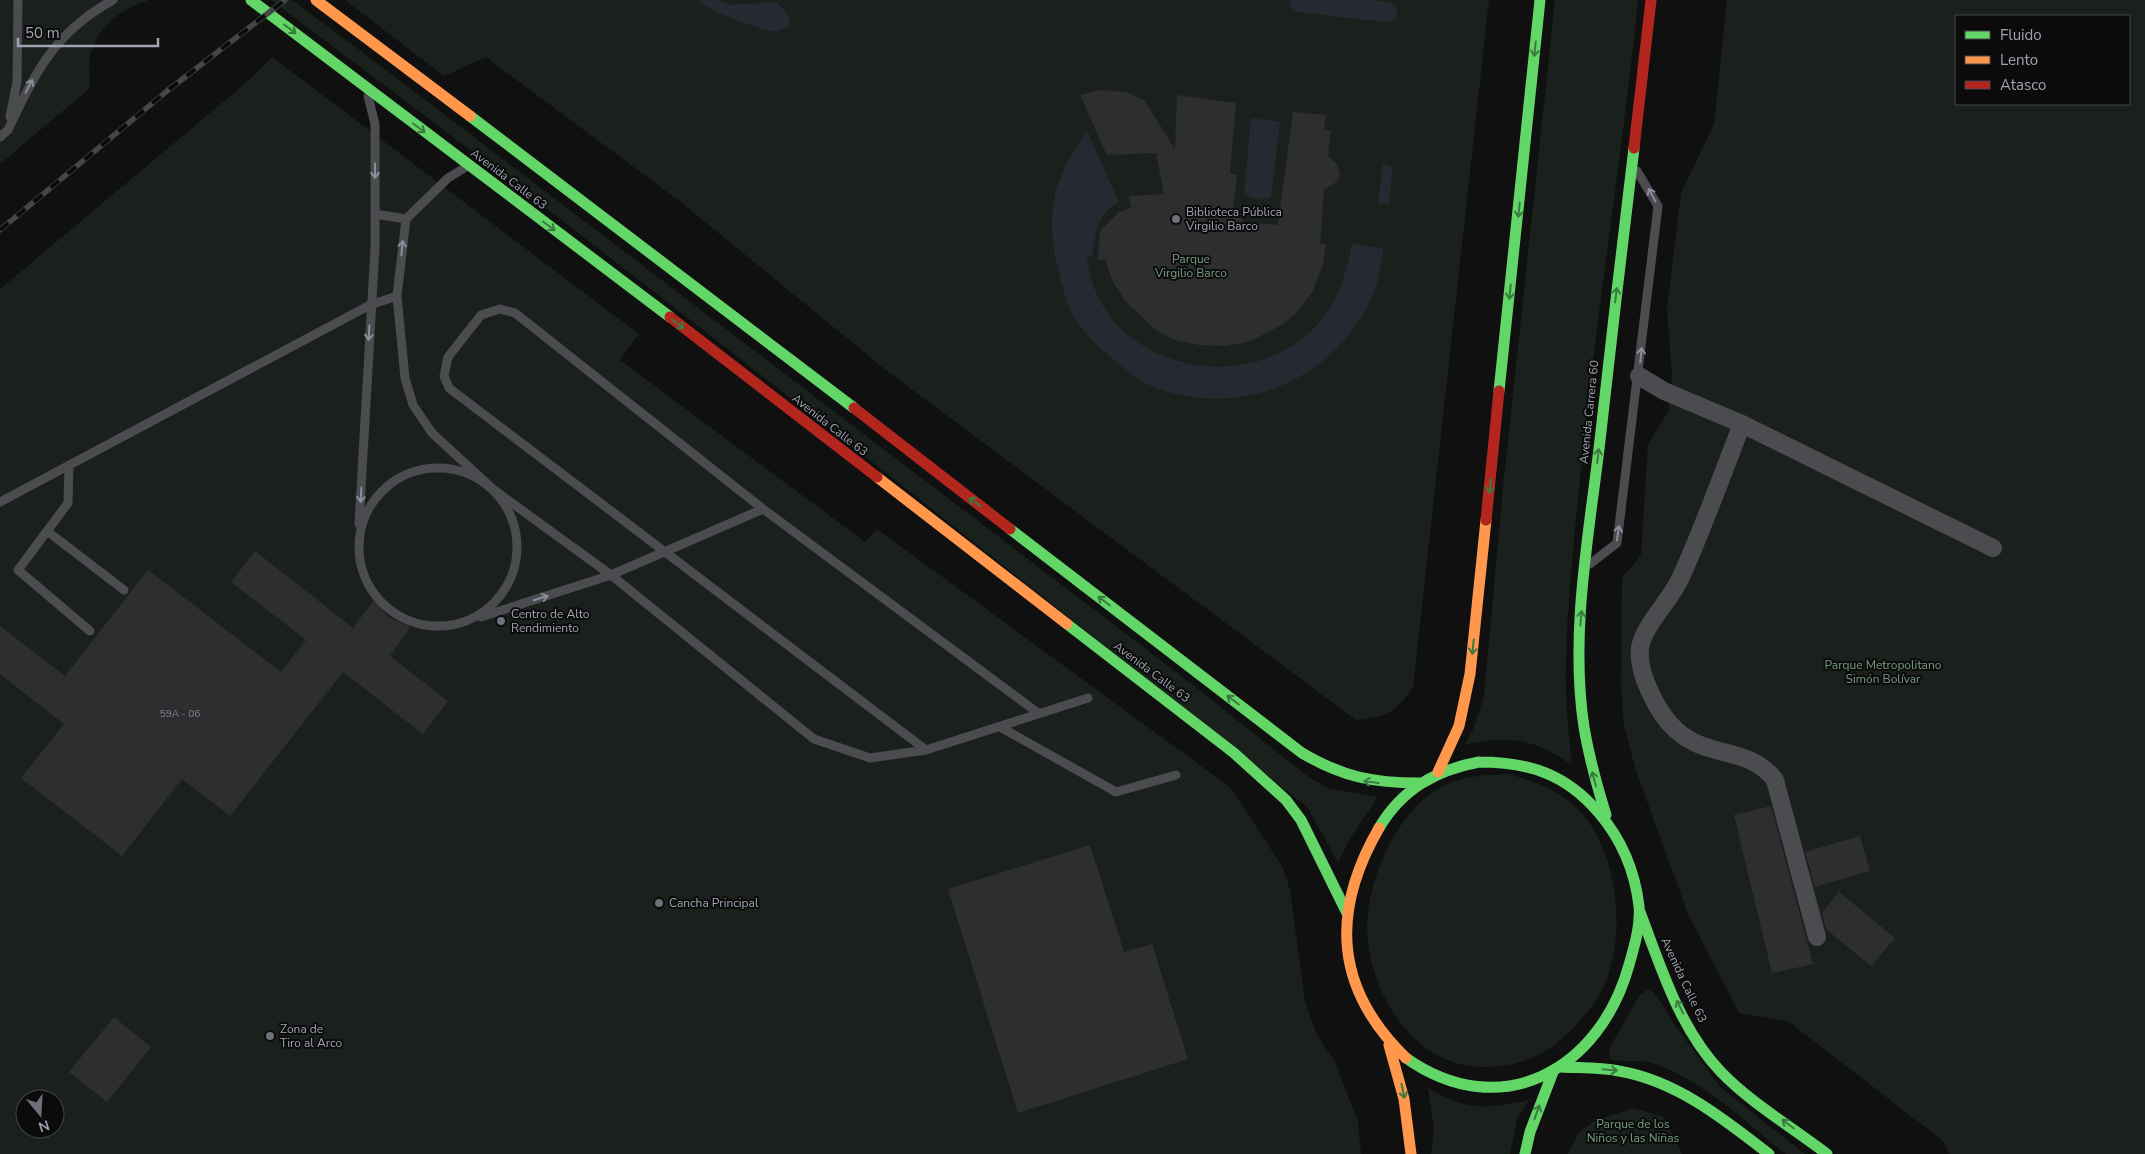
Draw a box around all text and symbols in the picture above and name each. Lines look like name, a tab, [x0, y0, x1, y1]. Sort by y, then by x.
scale bar	[18, 15, 158, 47]
legend	[1955, 15, 2130, 105]
text: 50 m	[25, 23, 60, 43]
one-way arrow	[283, 24, 296, 35]
text: Fluido	[2000, 25, 2042, 45]
one-way arrow	[1530, 40, 1540, 56]
text: Lento	[2000, 50, 2038, 70]
text: Atasco	[2000, 75, 2046, 95]
one-way arrow	[24, 79, 34, 94]
one-way arrow	[412, 123, 426, 133]
street label: Avenida Calle 63	[467, 145, 551, 213]
one-way arrow	[370, 162, 380, 179]
one-way arrow	[1647, 187, 1657, 202]
one-way arrow	[1514, 202, 1524, 218]
place label: Biblioteca Pública Virgilio Barco	[1185, 204, 1282, 234]
marker: Biblioteca Pública Virgilio Barco	[1170, 213, 1182, 225]
one-way arrow	[542, 220, 555, 231]
one-way arrow	[398, 240, 407, 256]
park label: Parque Virgilio Barco	[1154, 251, 1227, 281]
one-way arrow	[1505, 284, 1515, 300]
one-way arrow	[1611, 287, 1621, 303]
one-way arrow	[671, 318, 684, 329]
one-way arrow	[364, 325, 373, 341]
one-way arrow	[1636, 347, 1646, 363]
street label: Avenida Carrera 60	[1576, 359, 1602, 465]
street label: Avenida Calle 63	[789, 390, 871, 460]
one-way arrow	[1593, 449, 1603, 465]
one-way arrow	[1485, 477, 1495, 493]
one-way arrow	[356, 487, 365, 503]
one-way arrow	[969, 497, 982, 508]
one-way arrow	[1613, 526, 1623, 542]
one-way arrow	[533, 592, 549, 602]
one-way arrow	[1098, 596, 1111, 607]
place label: Centro de Alto Rendimiento	[511, 606, 590, 636]
one-way arrow	[1577, 610, 1586, 626]
marker: Centro de Alto Rendimiento	[495, 615, 507, 627]
street label: Avenida Calle 63	[1110, 638, 1194, 706]
one-way arrow	[1468, 639, 1478, 655]
park label: Parque Metropolitano Simón Bolívar	[1825, 657, 1942, 687]
one-way arrow	[1226, 695, 1240, 705]
house number: 59A - 06	[160, 707, 200, 721]
one-way arrow	[1588, 772, 1598, 788]
one-way arrow	[1363, 776, 1379, 786]
place label: Cancha Principal	[669, 895, 759, 911]
marker: Cancha Principal	[653, 897, 665, 909]
street label: Avenida Calle 63	[1657, 935, 1711, 1025]
one-way arrow	[1675, 1000, 1684, 1015]
place label: Zona de Tiro al Arco	[280, 1021, 342, 1051]
marker: Zona de Tiro al Arco	[264, 1030, 276, 1042]
one-way arrow	[1601, 1065, 1617, 1074]
one-way arrow	[1399, 1082, 1408, 1098]
north arrow	[15, 1089, 65, 1139]
one-way arrow	[1533, 1105, 1542, 1121]
text: N	[36, 1115, 52, 1137]
park label: Parque de los Niños y las Niñas	[1587, 1116, 1680, 1146]
one-way arrow	[1782, 1119, 1795, 1130]

